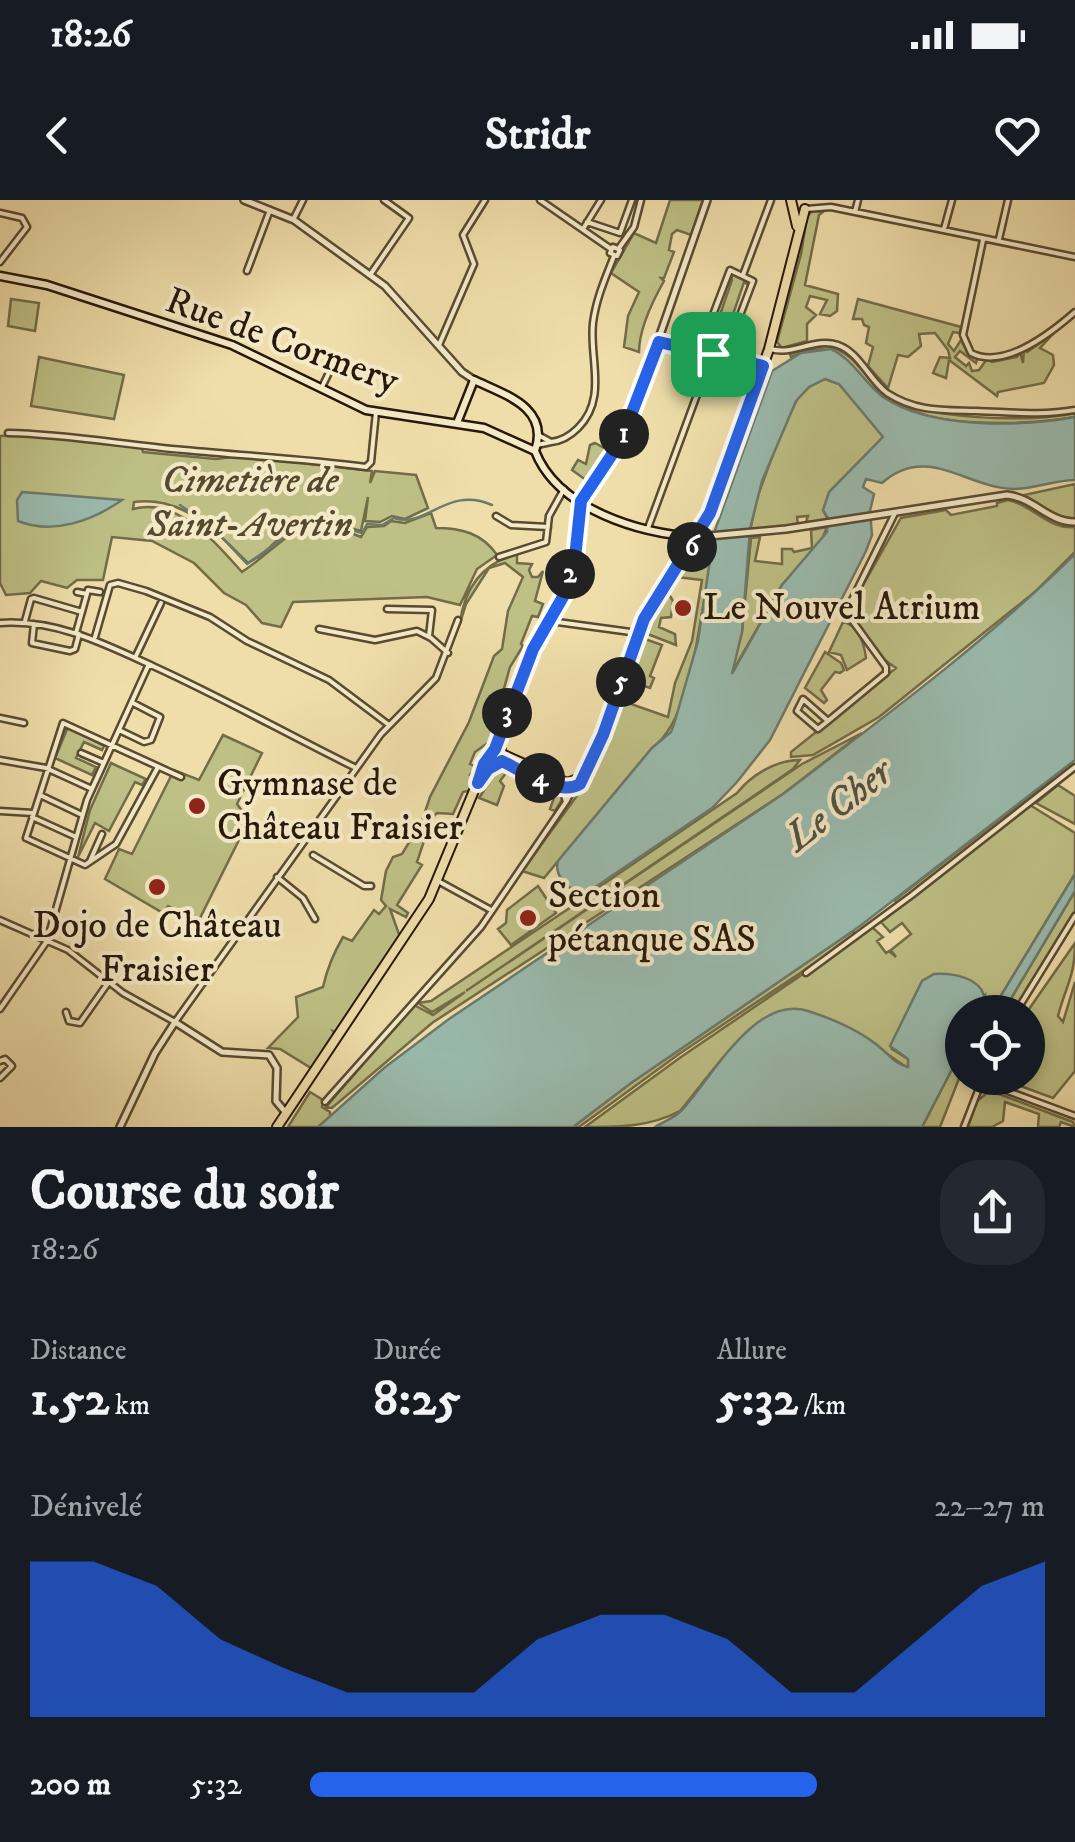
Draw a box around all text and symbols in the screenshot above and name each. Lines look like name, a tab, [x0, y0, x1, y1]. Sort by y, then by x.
text: 18:26	[50, 11, 131, 59]
text: Stridr	[485, 107, 590, 163]
icon: back	[30, 108, 85, 163]
icon: heart	[990, 108, 1045, 163]
street label: Rue de Cormery	[159, 277, 406, 406]
pin	[671, 312, 756, 397]
icon: arrive	[686, 327, 741, 382]
pin: 1	[599, 409, 649, 459]
text: 1	[619, 416, 629, 451]
park label: Cimetière de Saint-Avertin	[147, 457, 352, 549]
pin: 6	[667, 522, 717, 572]
text: 6	[685, 529, 699, 564]
pin: 2	[545, 549, 595, 599]
text: 2	[563, 556, 577, 591]
place label: Le Nouvel Atrium	[703, 584, 981, 632]
marker: Le Nouvel Atrium	[672, 597, 694, 619]
pin: 5	[596, 657, 646, 707]
text: 5	[614, 664, 628, 699]
pin: 3	[482, 688, 532, 738]
text: 3	[502, 695, 512, 730]
water label: Le Cher	[774, 747, 905, 865]
pin: 4	[515, 753, 565, 803]
place label: Gymnase de Château Fraisier	[217, 760, 463, 852]
text: 4	[532, 760, 548, 795]
marker: Gymnase de Château Fraisier	[186, 795, 208, 817]
place label: Section pétanque SAS	[547, 872, 756, 964]
marker: Dojo de Château Fraisier	[146, 876, 168, 898]
place label: Dojo de Château Fraisier	[32, 902, 282, 994]
marker: Section pétanque SAS	[517, 907, 539, 929]
map controls	[945, 995, 1045, 1095]
button: locate	[945, 995, 1045, 1095]
text: Course du soir	[30, 1158, 339, 1227]
button: share	[940, 1160, 1045, 1265]
text: 18:26	[30, 1230, 98, 1270]
text: Distance	[30, 1333, 126, 1368]
text: Durée	[373, 1333, 441, 1368]
text: Allure	[717, 1333, 787, 1368]
text: 1.52	[30, 1368, 109, 1431]
text: 8:25	[373, 1368, 461, 1431]
text: 5:32	[717, 1368, 798, 1431]
text: km	[109, 1388, 150, 1423]
text: /km	[798, 1388, 846, 1423]
text: Dénivelé	[30, 1487, 142, 1527]
text: 22–27 m	[934, 1487, 1045, 1527]
text: 200 m	[30, 1765, 111, 1805]
text: 5:32	[190, 1765, 242, 1805]

